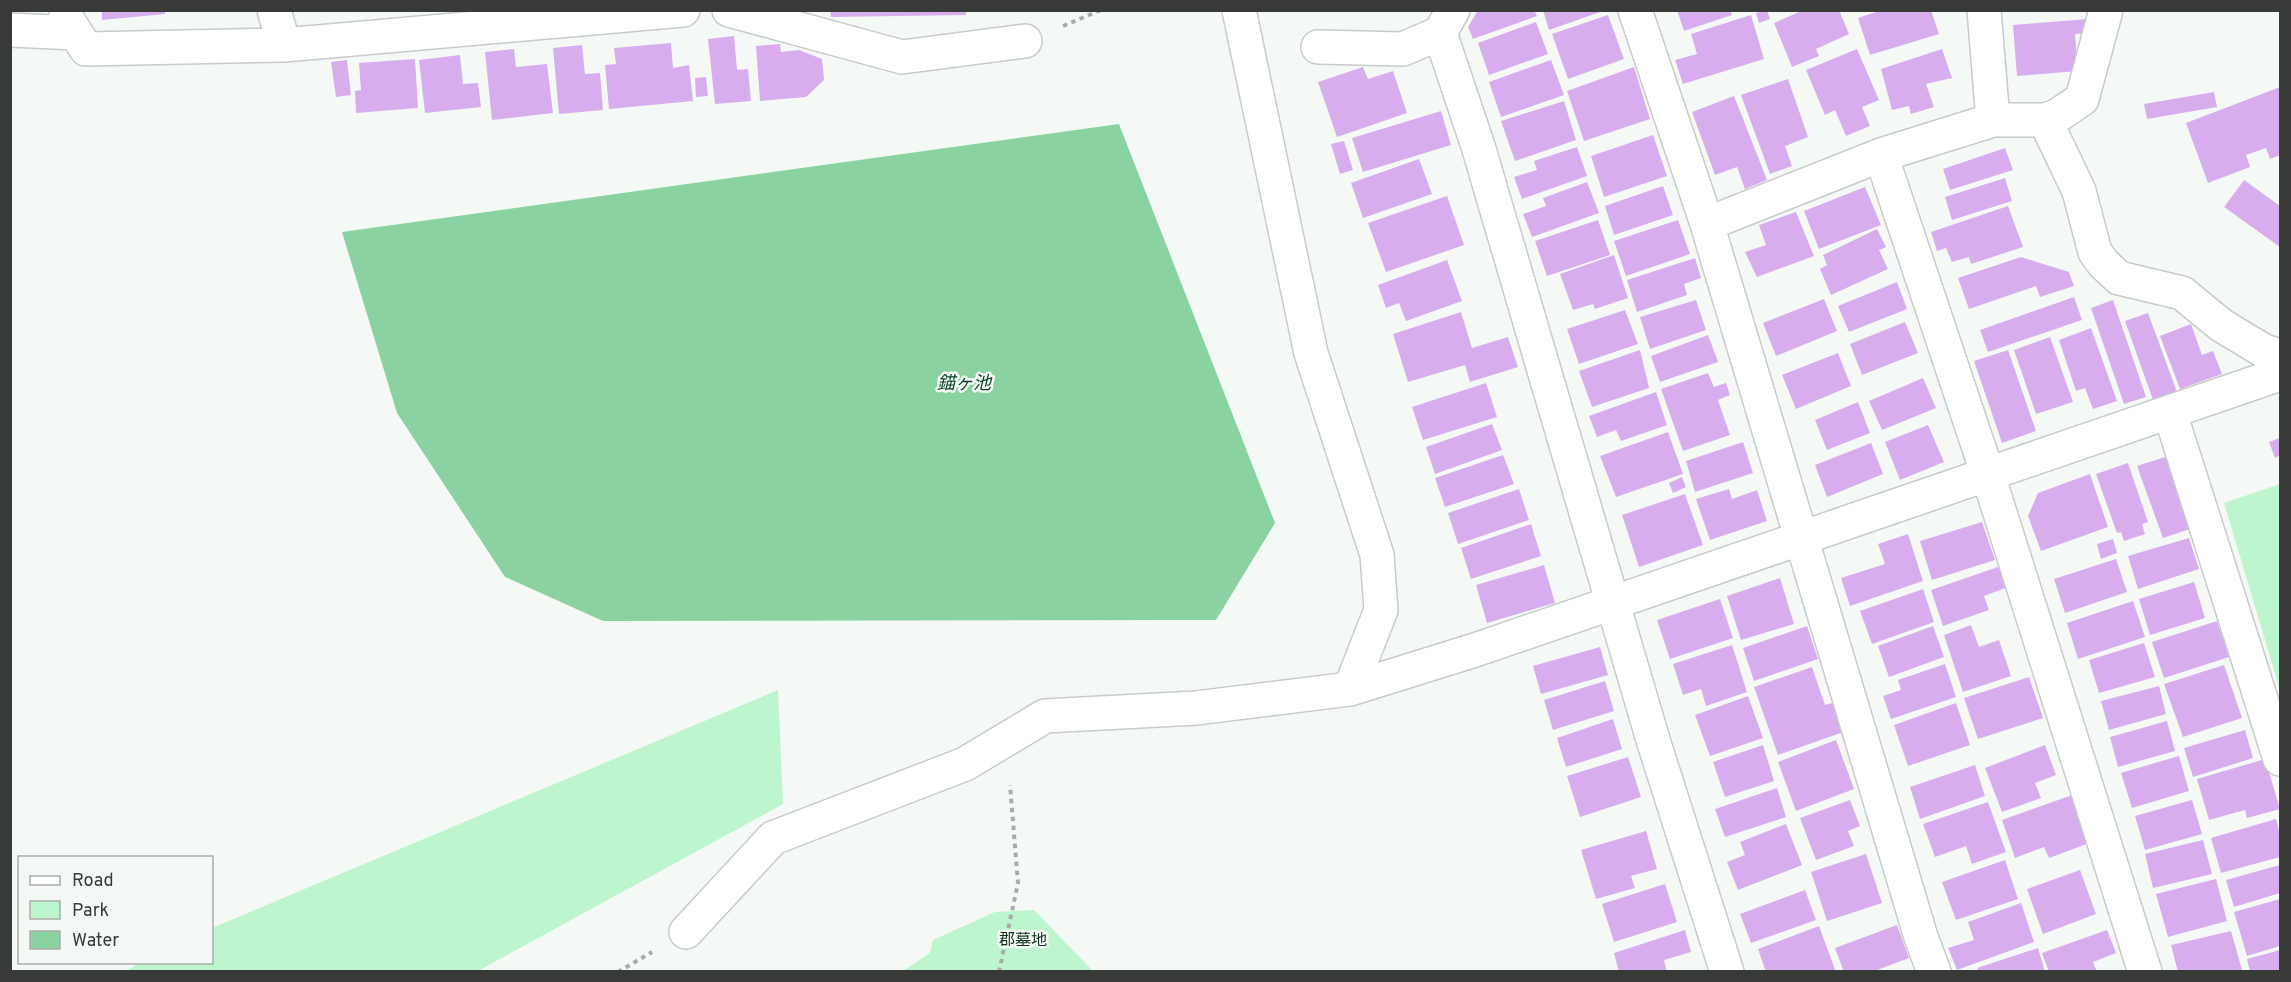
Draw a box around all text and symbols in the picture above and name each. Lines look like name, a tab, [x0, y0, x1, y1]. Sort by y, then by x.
water label: 錨ヶ池	[937, 373, 993, 396]
legend	[18, 856, 213, 964]
text: Road	[72, 870, 114, 893]
text: Park	[72, 900, 109, 923]
text: Water	[72, 930, 119, 953]
park label: 郡墓地	[999, 931, 1047, 951]

